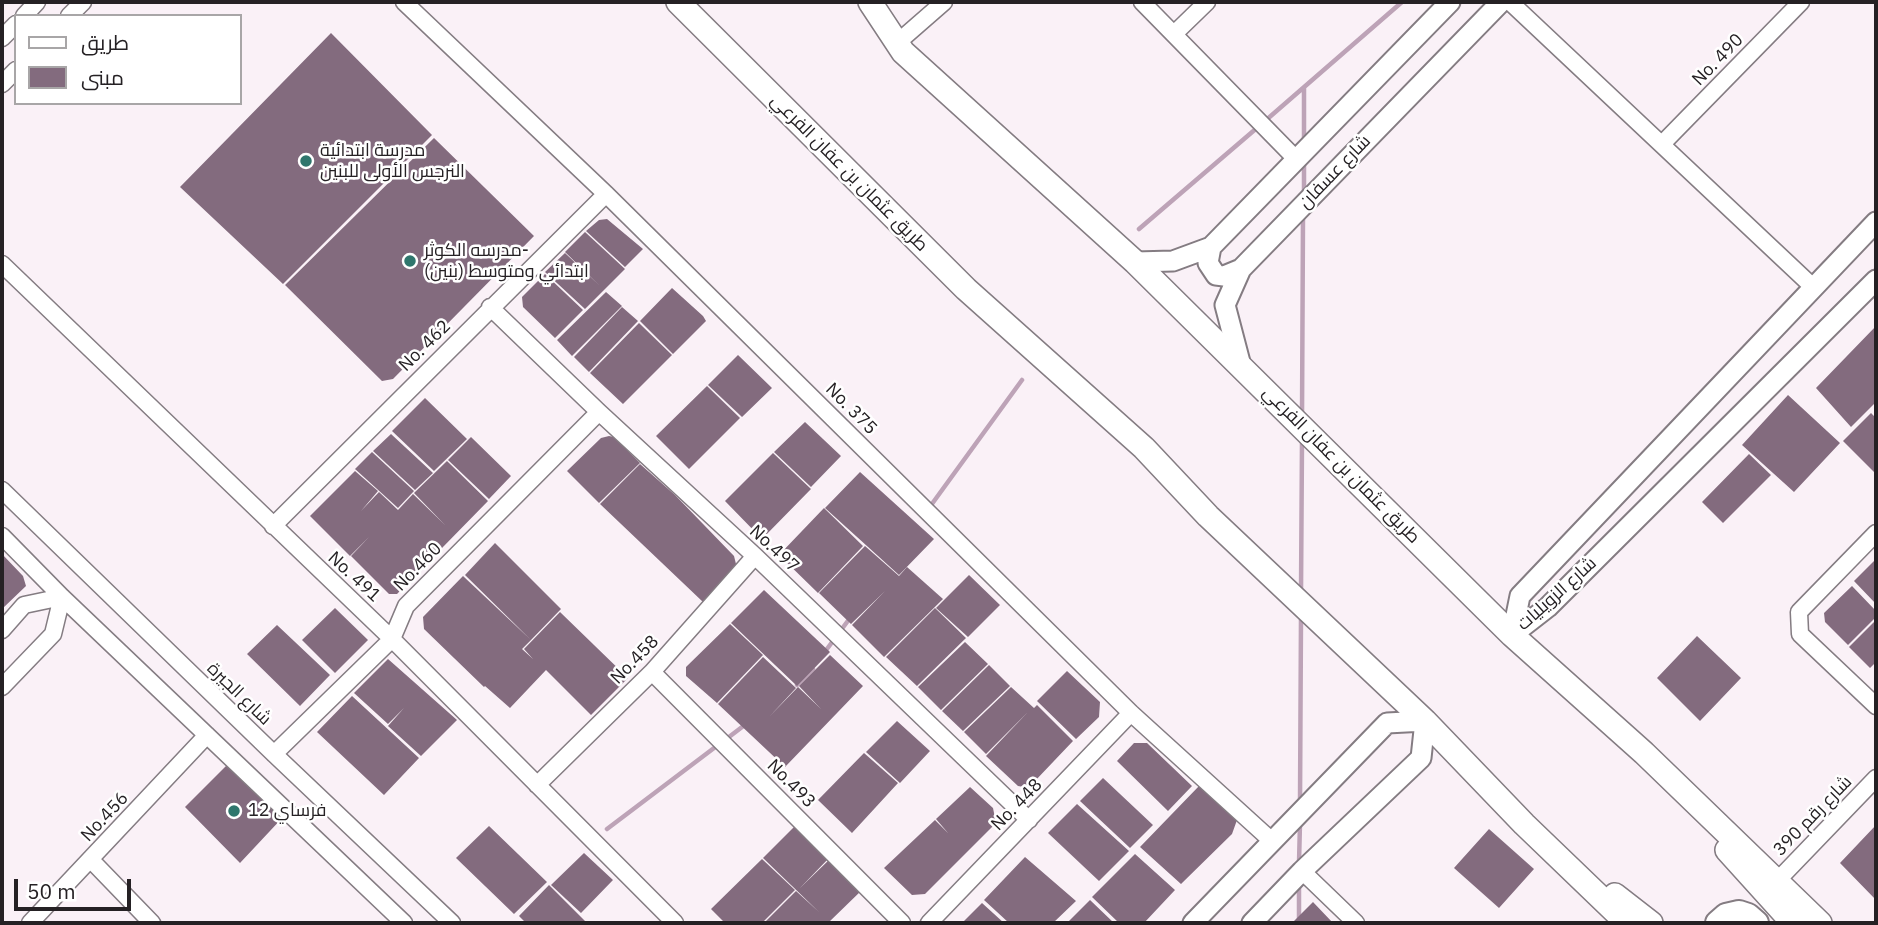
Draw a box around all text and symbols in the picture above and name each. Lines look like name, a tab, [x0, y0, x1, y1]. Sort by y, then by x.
legend	[14, 14, 242, 105]
text: طريق	[81, 28, 129, 56]
street label: No. 490	[1688, 29, 1748, 91]
text: مبنى	[81, 63, 124, 91]
street label: طريق عثمان بن عفان الفرعي	[766, 90, 932, 256]
street label: شارع عسفان	[1295, 131, 1375, 213]
place label: مدرسة ابتدائية النرجس الأولى للبنين	[320, 140, 465, 182]
marker: مدرسة ابتدائية النرجس الأولى للبنين	[298, 153, 314, 169]
place label: مدرسه الكوثر- ابتدائي ومتوسط (بنين)	[424, 240, 589, 282]
marker: مدرسه الكوثر- ابتدائي ومتوسط (بنين)	[402, 253, 418, 269]
street label: No. 462	[395, 316, 455, 376]
street label: No. 375	[821, 379, 881, 439]
street label: طريق عثمان بن عفان الفرعي	[1258, 382, 1424, 548]
street label: No.497	[745, 521, 803, 577]
street label: No.460	[389, 538, 447, 596]
street label: No. 491	[323, 547, 385, 607]
street label: شارع الزويليات	[1513, 553, 1601, 635]
street label: No.458	[606, 631, 664, 689]
street label: شارع الجيرة	[202, 658, 276, 730]
street label: No.493	[762, 755, 820, 813]
street label: شارع رقم 390	[1769, 771, 1857, 861]
street label: No. 448	[987, 774, 1047, 836]
street label: No.456	[77, 788, 133, 846]
place label: فرساي 12	[248, 800, 326, 822]
marker: فرساي 12	[226, 803, 242, 819]
scale bar	[18, 866, 135, 910]
text: 50 m	[27, 877, 76, 905]

